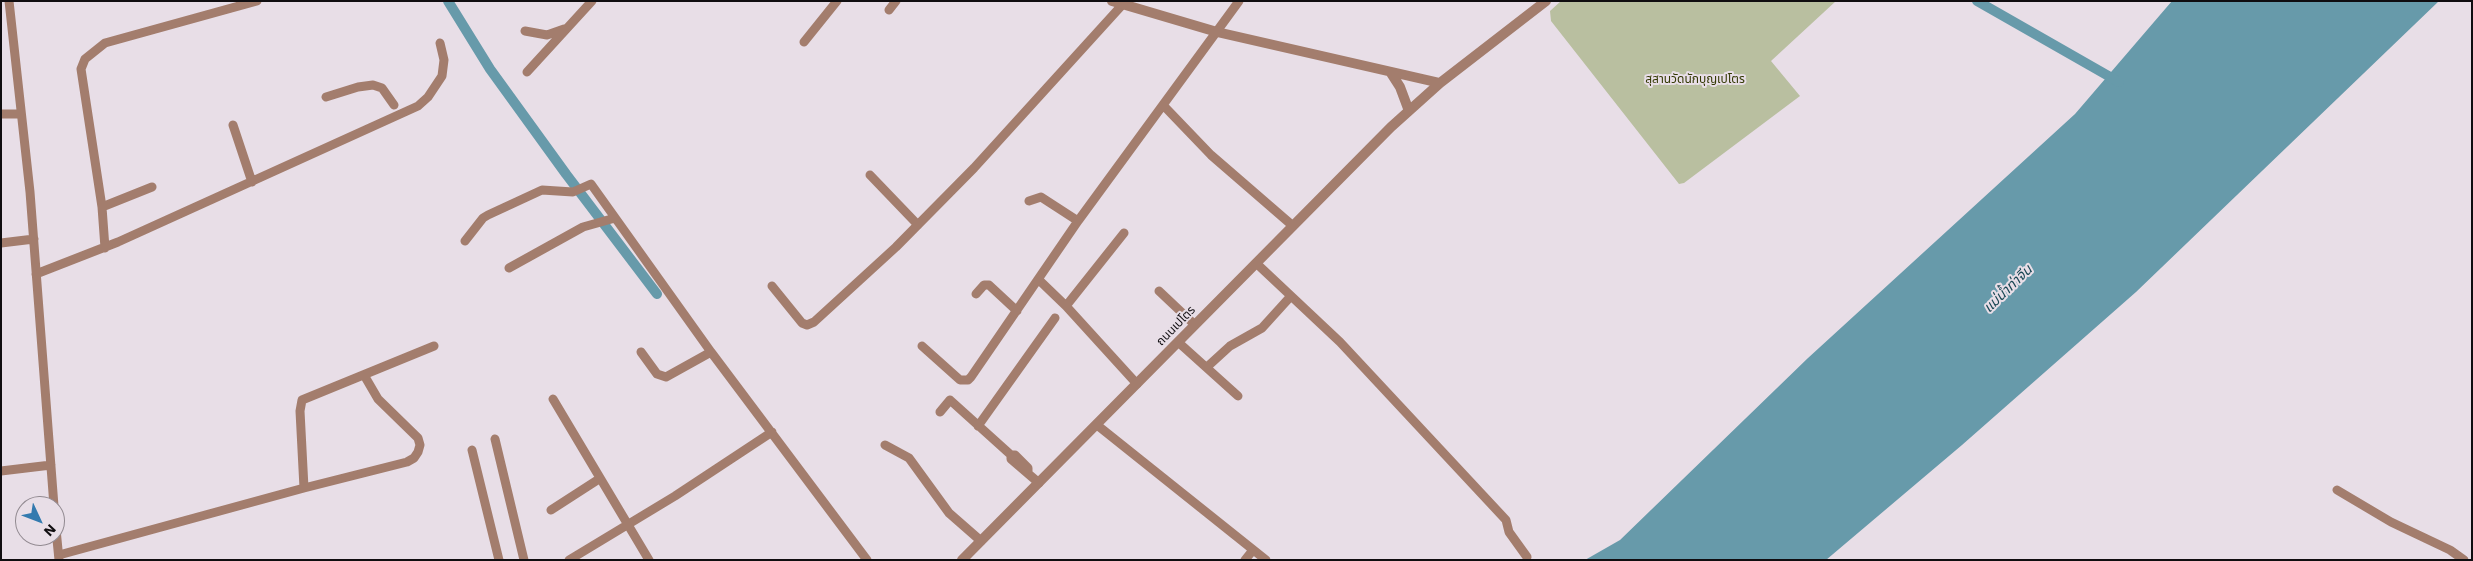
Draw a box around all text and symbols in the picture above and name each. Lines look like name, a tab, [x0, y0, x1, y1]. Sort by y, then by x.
park label: สุสานวัดนักบุญเปโตร	[1645, 72, 1745, 86]
water label: แม่น้ำท่าจีน	[1980, 262, 2036, 316]
street label: ถนนเปโตร	[1154, 303, 1198, 349]
north arrow	[15, 496, 65, 546]
text: N	[41, 521, 60, 540]

